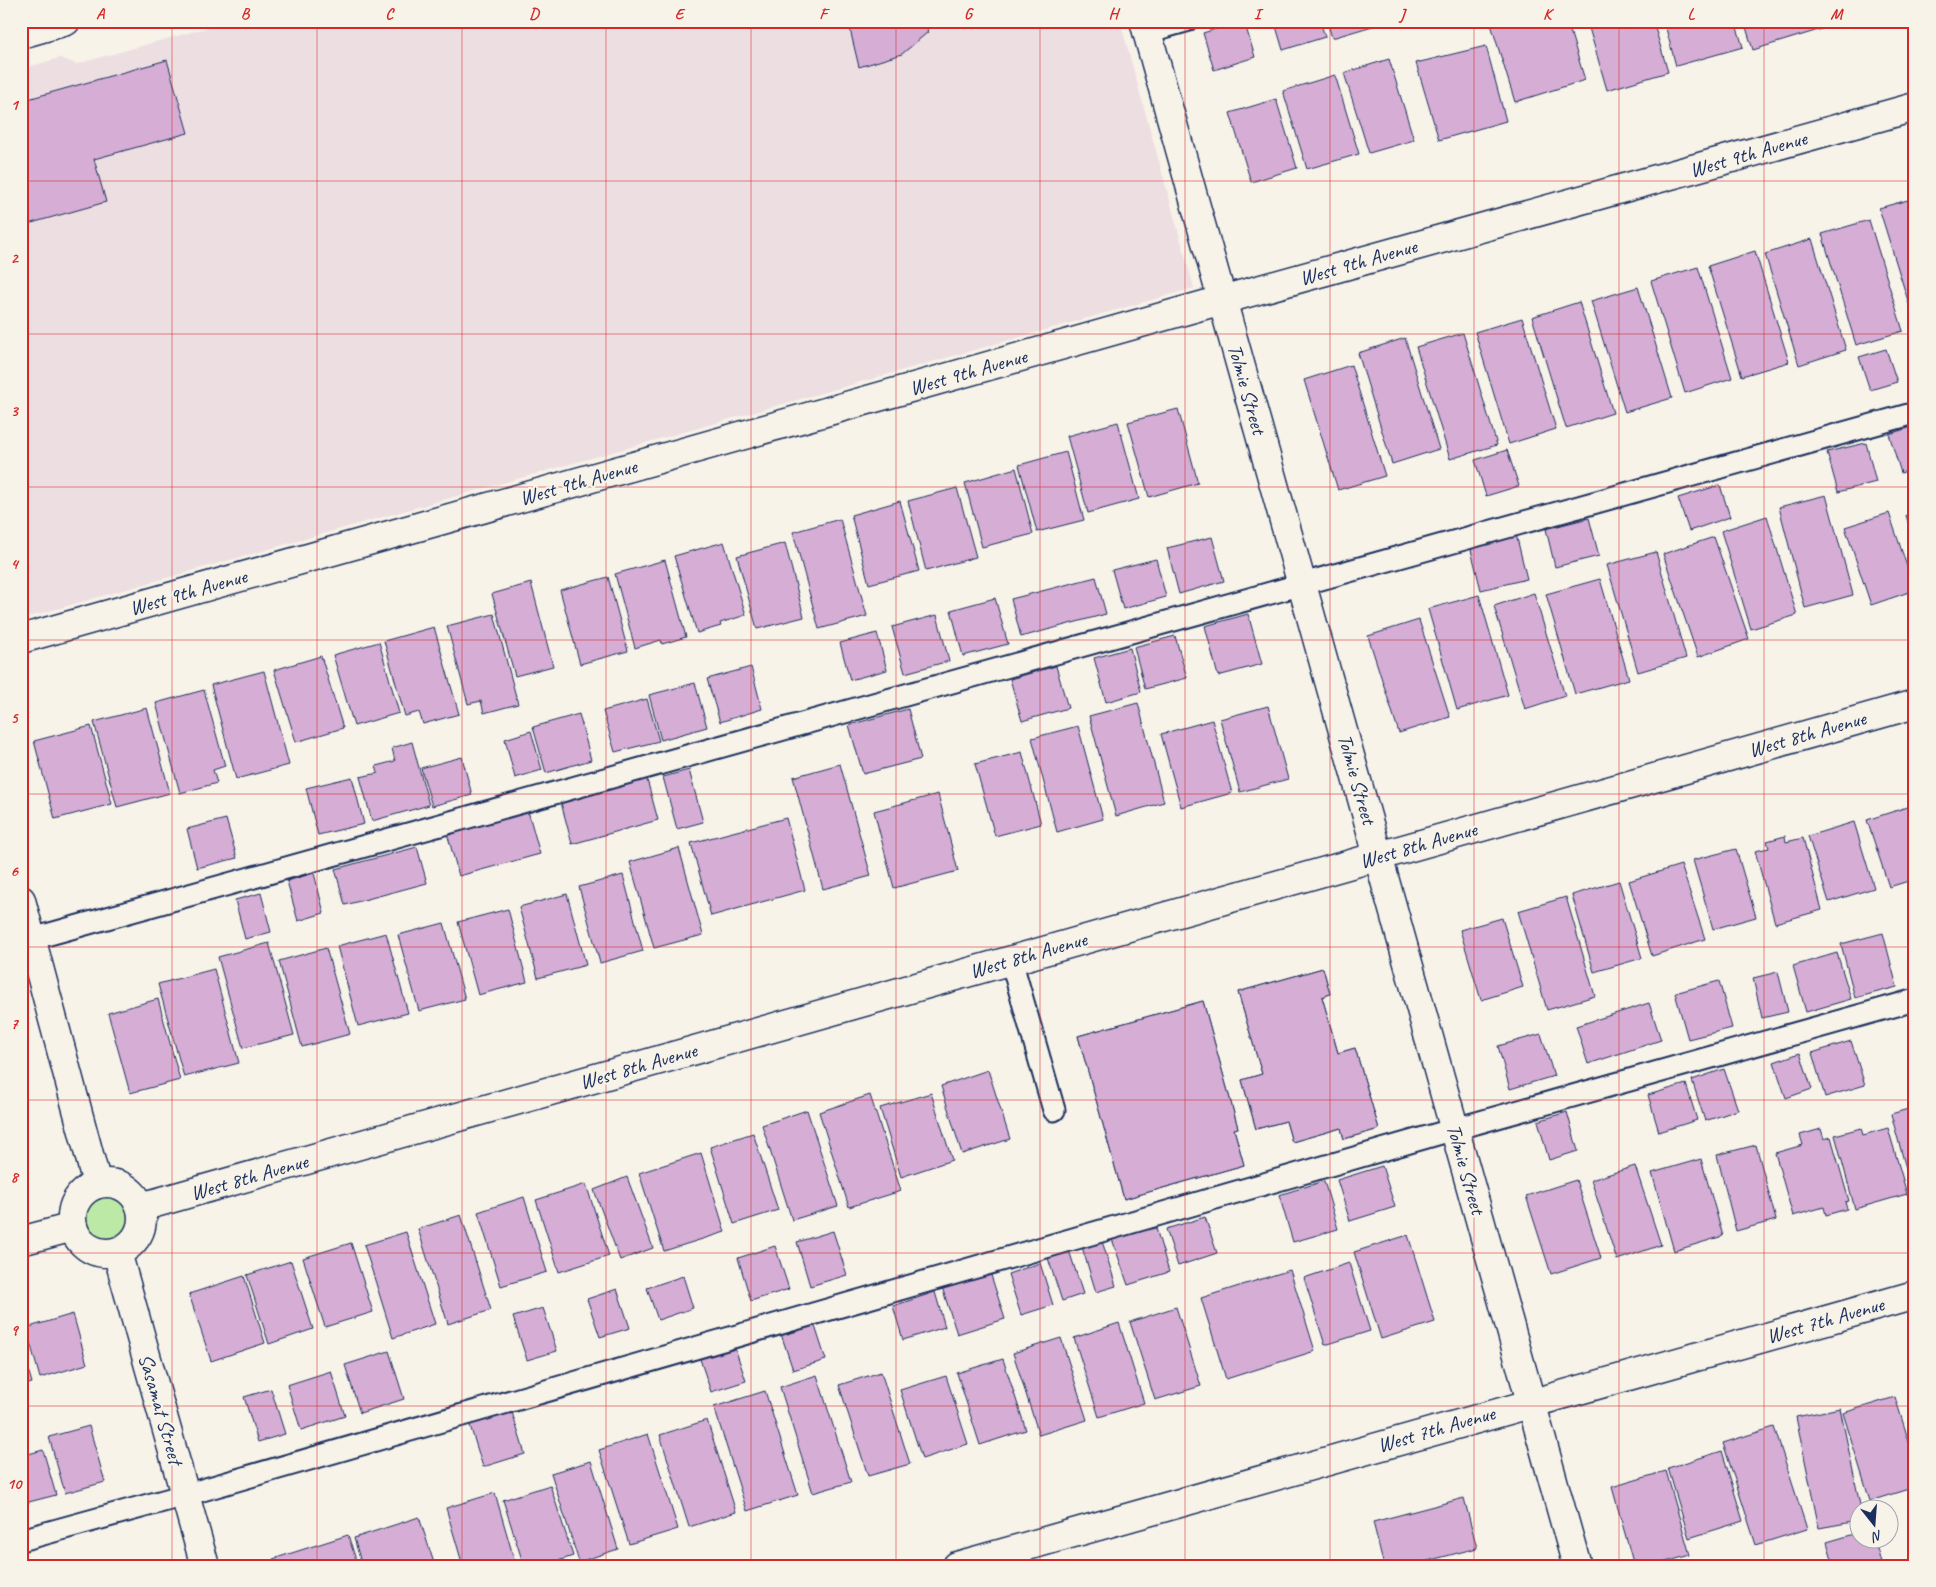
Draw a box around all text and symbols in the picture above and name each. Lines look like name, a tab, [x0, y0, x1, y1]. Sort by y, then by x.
text: A	[96, 4, 106, 24]
text: B	[241, 4, 251, 24]
text: C	[385, 4, 395, 24]
text: D	[529, 4, 540, 24]
text: E	[675, 4, 686, 24]
text: F	[819, 4, 830, 24]
text: G	[964, 4, 974, 24]
text: H	[1108, 4, 1120, 24]
text: I	[1254, 4, 1264, 24]
text: J	[1398, 4, 1407, 24]
text: K	[1543, 4, 1555, 24]
text: L	[1688, 4, 1696, 24]
text: M	[1830, 4, 1844, 24]
text: 1	[10, 95, 19, 115]
street label: West 9th Avenue	[1686, 125, 1811, 183]
street label: West 9th Avenue	[1296, 233, 1421, 291]
text: 2	[10, 248, 19, 268]
street label: Tolmie Street	[1222, 341, 1273, 439]
street label: West 9th Avenue	[906, 343, 1031, 401]
text: 3	[10, 401, 19, 421]
street label: West 9th Avenue	[516, 453, 641, 511]
text: 4	[10, 554, 19, 574]
street label: West 9th Avenue	[126, 563, 251, 621]
street label: West 8th Avenue	[1745, 705, 1870, 763]
text: 5	[11, 708, 20, 728]
street label: Tolmie Street	[1332, 731, 1383, 829]
street label: West 8th Avenue	[1356, 816, 1481, 874]
text: 6	[10, 861, 19, 881]
street label: West 8th Avenue	[966, 926, 1091, 984]
text: 7	[10, 1014, 19, 1034]
street label: West 8th Avenue	[576, 1037, 701, 1095]
street label: Tolmie Street	[1441, 1121, 1492, 1219]
street label: West 8th Avenue	[187, 1148, 312, 1206]
text: 8	[10, 1167, 19, 1187]
street label: West 7th Avenue	[1763, 1291, 1888, 1349]
text: 9	[10, 1320, 19, 1340]
street label: Sasamat Street	[133, 1351, 190, 1470]
street label: West 7th Avenue	[1374, 1400, 1499, 1458]
text: 10	[7, 1474, 23, 1494]
north arrow	[1848, 1500, 1898, 1550]
text: N	[1869, 1527, 1884, 1546]

